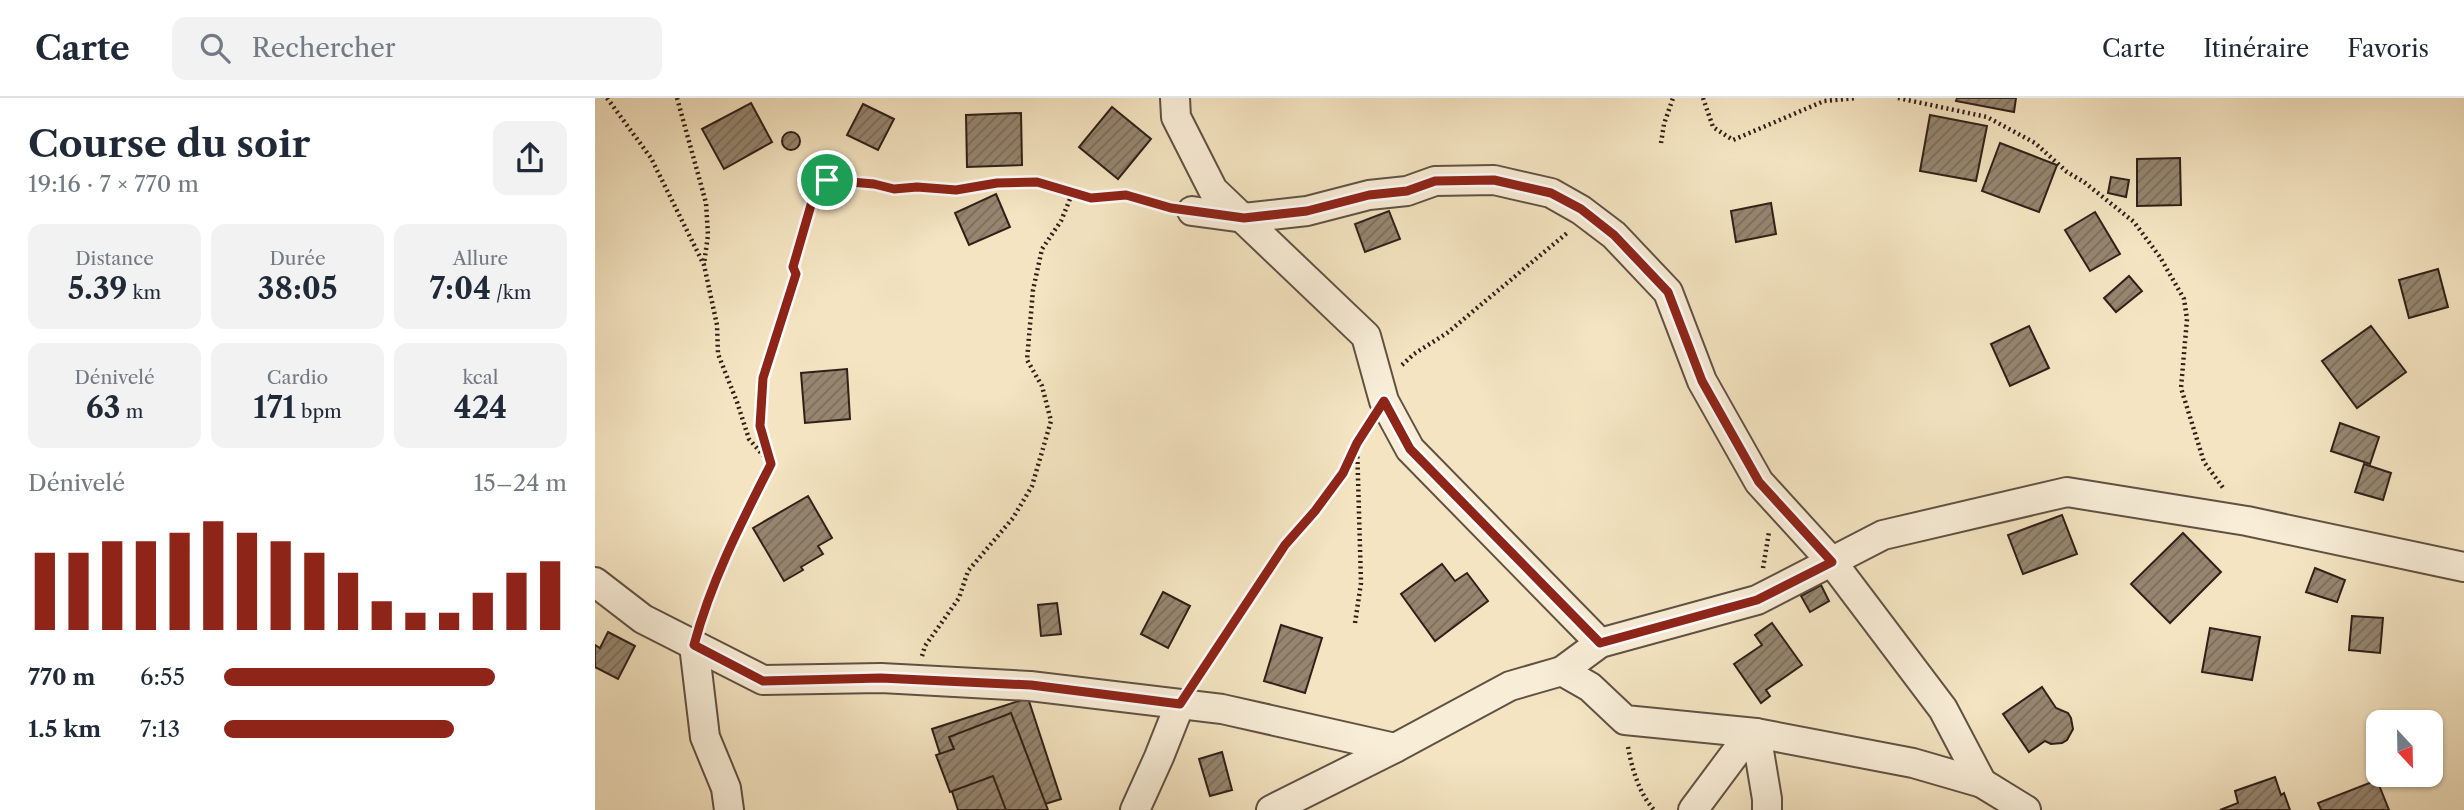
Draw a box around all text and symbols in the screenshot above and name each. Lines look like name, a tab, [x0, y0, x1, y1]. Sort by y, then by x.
search box	[172, 17, 662, 80]
text: Carte	[35, 28, 130, 69]
icon: search	[196, 29, 234, 67]
text: Rechercher	[252, 32, 396, 64]
text: Carte	[2102, 34, 2165, 63]
text: Itinéraire	[2203, 34, 2309, 63]
text: Favoris	[2347, 34, 2429, 63]
text: Course du soir	[28, 120, 310, 167]
button: share	[493, 121, 567, 195]
pin	[797, 150, 857, 210]
icon: arrive	[808, 161, 846, 199]
text: 19:16 · 7 × 770 m	[28, 170, 199, 198]
text: Distance	[75, 247, 154, 270]
text: Durée	[269, 247, 326, 270]
text: Allure	[453, 247, 508, 270]
text: 5.39	[68, 270, 127, 307]
text: 38:05	[258, 270, 338, 307]
text: 7:04	[429, 270, 491, 307]
text: km	[127, 281, 161, 304]
text: /km	[491, 281, 532, 304]
text: Dénivelé	[74, 366, 155, 389]
text: Cardio	[267, 366, 328, 389]
text: kcal	[463, 366, 498, 389]
text: 63	[86, 389, 121, 426]
text: 171	[253, 389, 296, 426]
text: 424	[454, 389, 507, 426]
text: m	[121, 400, 143, 423]
text: bpm	[296, 400, 342, 423]
text: Dénivelé	[28, 469, 125, 497]
text: 15–24 m	[474, 469, 567, 497]
text: 770 m	[28, 663, 95, 691]
text: 6:55	[140, 663, 185, 691]
north arrow	[2366, 710, 2443, 788]
map controls	[2366, 710, 2443, 787]
text: 1.5 km	[28, 715, 101, 743]
text: 7:13	[140, 715, 180, 743]

